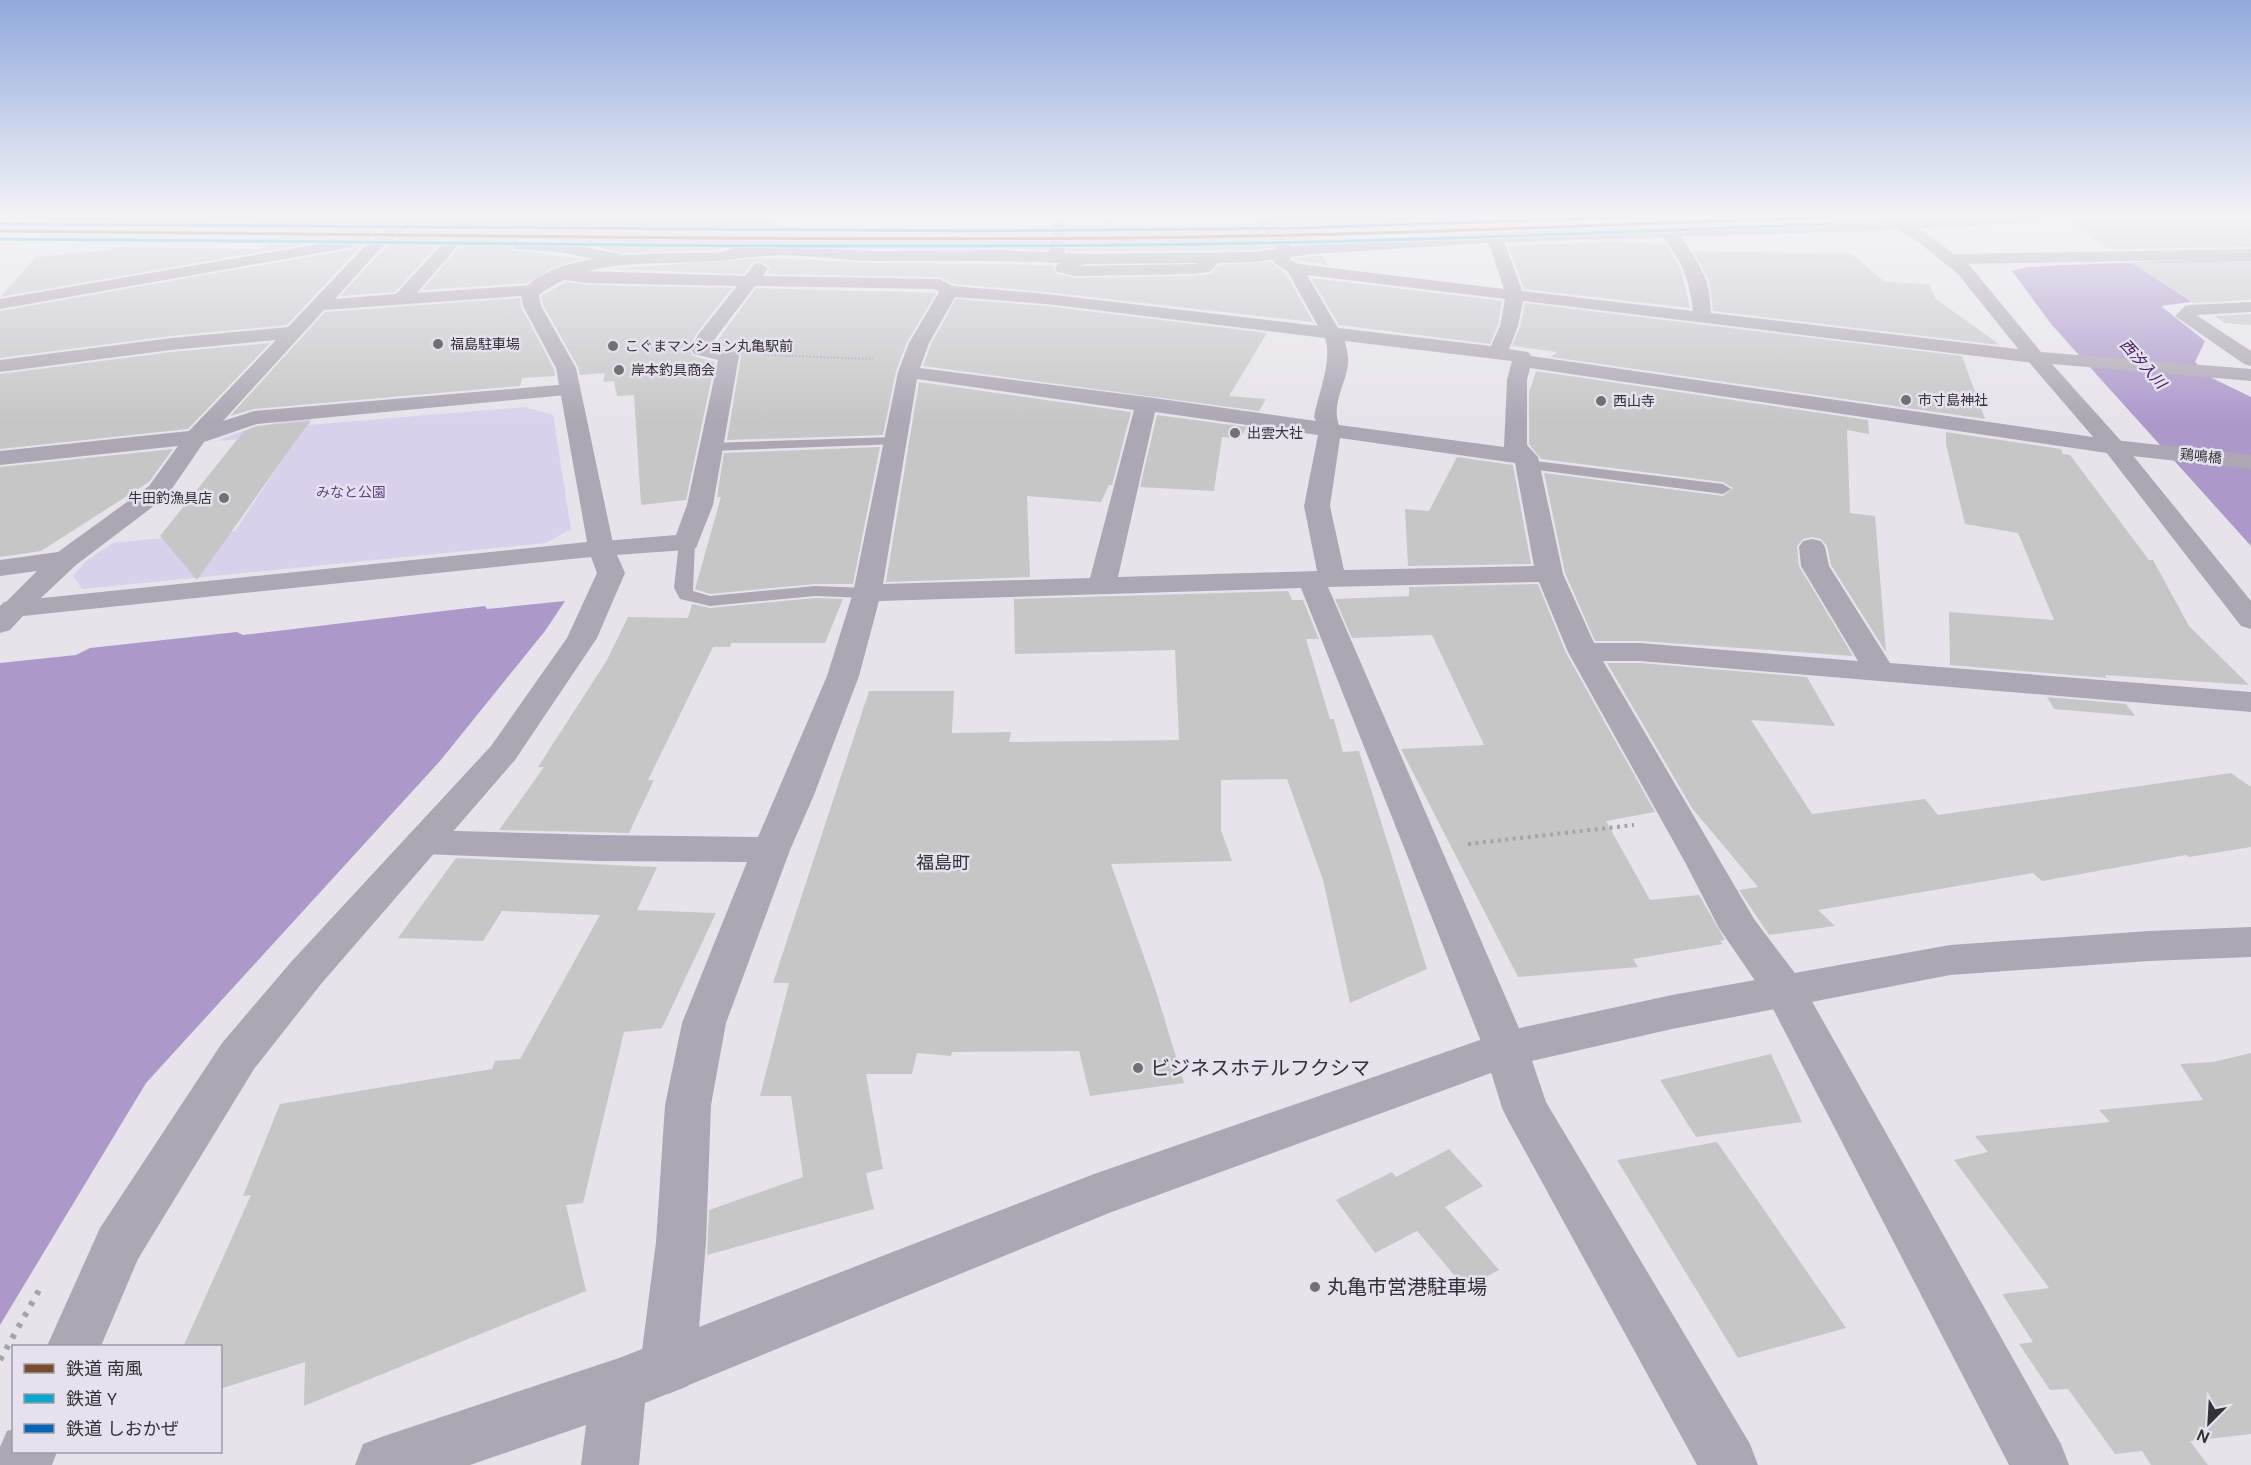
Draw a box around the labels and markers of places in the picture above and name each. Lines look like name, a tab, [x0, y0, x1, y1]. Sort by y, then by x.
place label: 福島駐車場	[450, 335, 520, 353]
marker: 福島駐車場	[431, 337, 445, 351]
place label: こぐまマンション丸亀駅前	[625, 337, 793, 355]
marker: こぐまマンション丸亀駅前	[606, 339, 620, 353]
place label: 岸本釣具商会	[631, 361, 715, 379]
marker: 岸本釣具商会	[612, 363, 626, 377]
place label: 市寸島神社	[1918, 391, 1988, 409]
place label: 西山寺	[1613, 392, 1655, 410]
marker: 市寸島神社	[1899, 393, 1913, 407]
marker: 西山寺	[1594, 394, 1608, 408]
place label: 出雲大社	[1247, 424, 1303, 442]
marker: 出雲大社	[1228, 426, 1242, 440]
place label: 牛田釣漁具店	[128, 489, 212, 507]
marker: 牛田釣漁具店	[217, 491, 231, 505]
place label: ビジネスホテルフクシマ	[1150, 1055, 1370, 1081]
marker: ビジネスホテルフクシマ	[1131, 1061, 1145, 1075]
place label: 丸亀市営港駐車場	[1327, 1274, 1487, 1300]
marker: 丸亀市営港駐車場	[1308, 1280, 1322, 1294]

